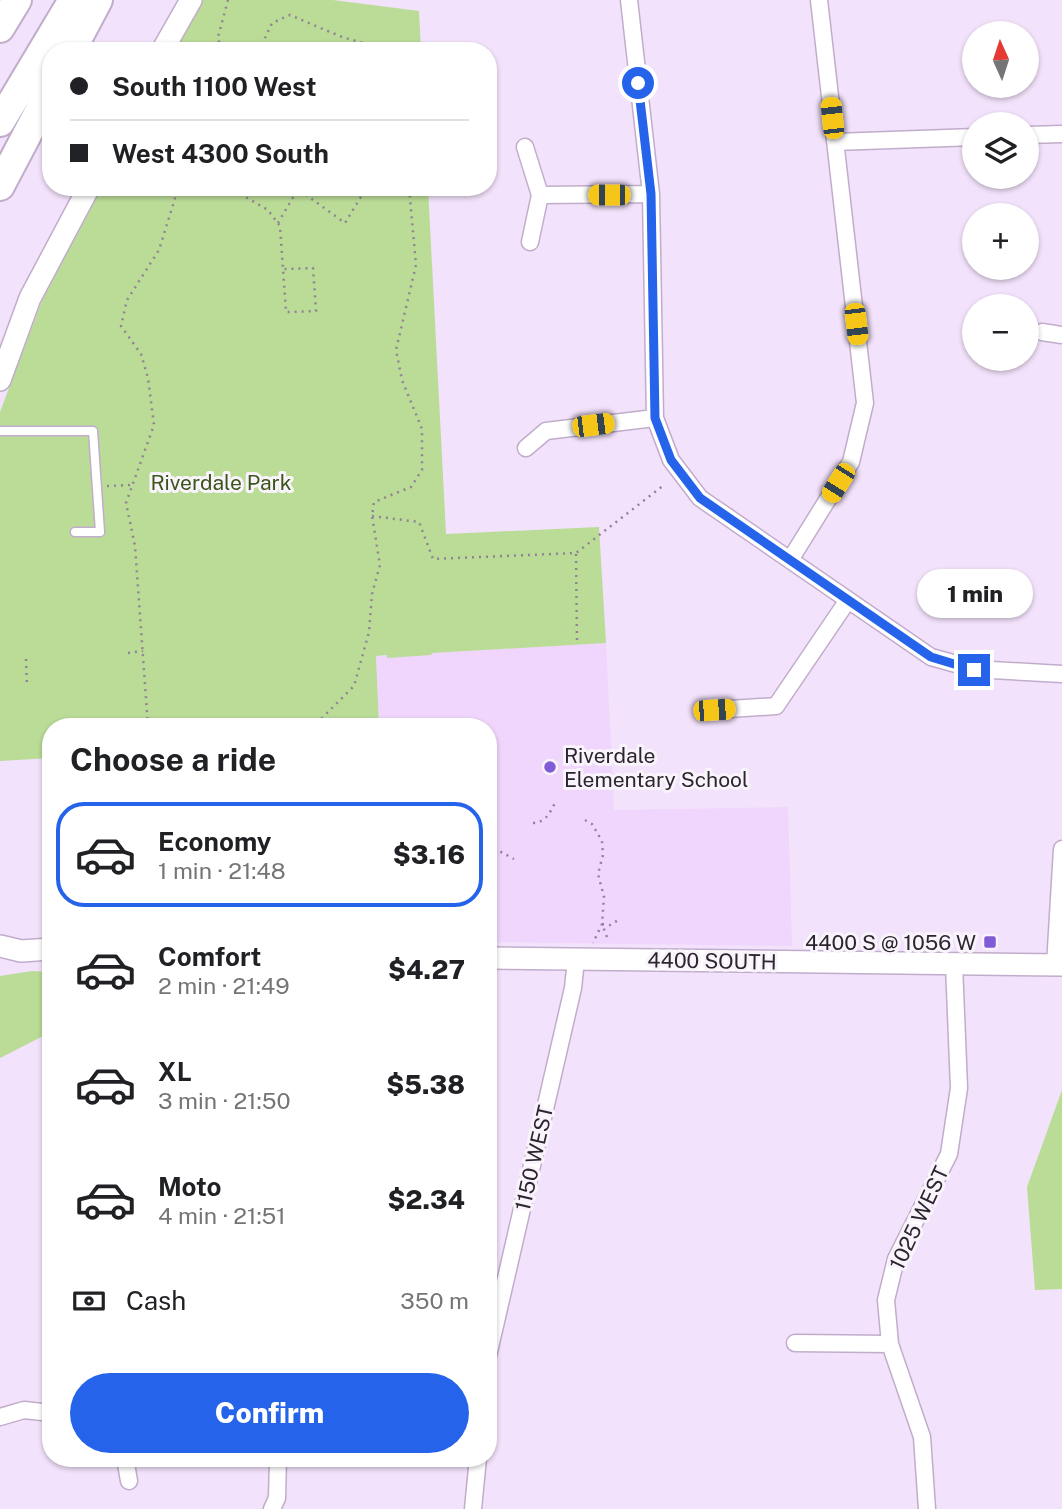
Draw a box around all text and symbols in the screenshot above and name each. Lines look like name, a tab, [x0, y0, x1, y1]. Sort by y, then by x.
north arrow	[962, 21, 1040, 98]
map controls	[962, 21, 1039, 371]
route start	[622, 67, 654, 99]
text: South 1100 West	[112, 71, 317, 102]
car	[820, 96, 845, 140]
button: layers	[962, 112, 1039, 189]
text: West 4300 South	[112, 138, 329, 169]
car	[589, 185, 631, 206]
button: +	[962, 203, 1039, 280]
button: −	[962, 294, 1039, 371]
car	[844, 302, 869, 346]
car	[571, 412, 616, 438]
car	[818, 460, 859, 506]
park label: Riverdale Park	[150, 470, 292, 495]
callout: 1 min	[916, 568, 1032, 618]
text: 1 min	[947, 580, 1003, 607]
route end	[958, 654, 990, 686]
car	[693, 698, 736, 722]
text: Choose a ride	[70, 741, 276, 778]
place label: Riverdale Elementary School	[564, 743, 748, 792]
marker: Riverdale Elementary School	[542, 759, 558, 775]
icon: car	[74, 823, 137, 886]
text: Economy	[158, 826, 271, 857]
text: $3.16	[393, 839, 465, 870]
text: 1 min · 21:48	[158, 857, 286, 884]
place label: 4400 S @ 1056 W	[805, 930, 976, 955]
marker: 4400 S @ 1056 W	[982, 934, 998, 950]
icon: car	[74, 938, 137, 1001]
text: Comfort	[158, 941, 261, 972]
street label: 4400 SOUTH	[647, 947, 777, 975]
text: $4.27	[388, 954, 465, 985]
text: 2 min · 21:49	[158, 972, 290, 999]
icon: car	[74, 1053, 137, 1116]
text: XL	[158, 1056, 192, 1087]
text: $5.38	[386, 1069, 465, 1100]
text: 3 min · 21:50	[158, 1087, 290, 1114]
street label: 1150 WEST	[510, 1103, 558, 1213]
street label: 1025 WEST	[884, 1162, 954, 1274]
icon: car	[74, 1168, 137, 1231]
text: Moto	[158, 1171, 221, 1202]
text: $2.34	[388, 1184, 465, 1215]
text: 4 min · 21:51	[158, 1202, 286, 1229]
icon: cash	[70, 1282, 108, 1320]
text: Cash	[126, 1285, 186, 1316]
text: 350 m	[400, 1287, 469, 1314]
button: Confirm	[70, 1373, 469, 1453]

